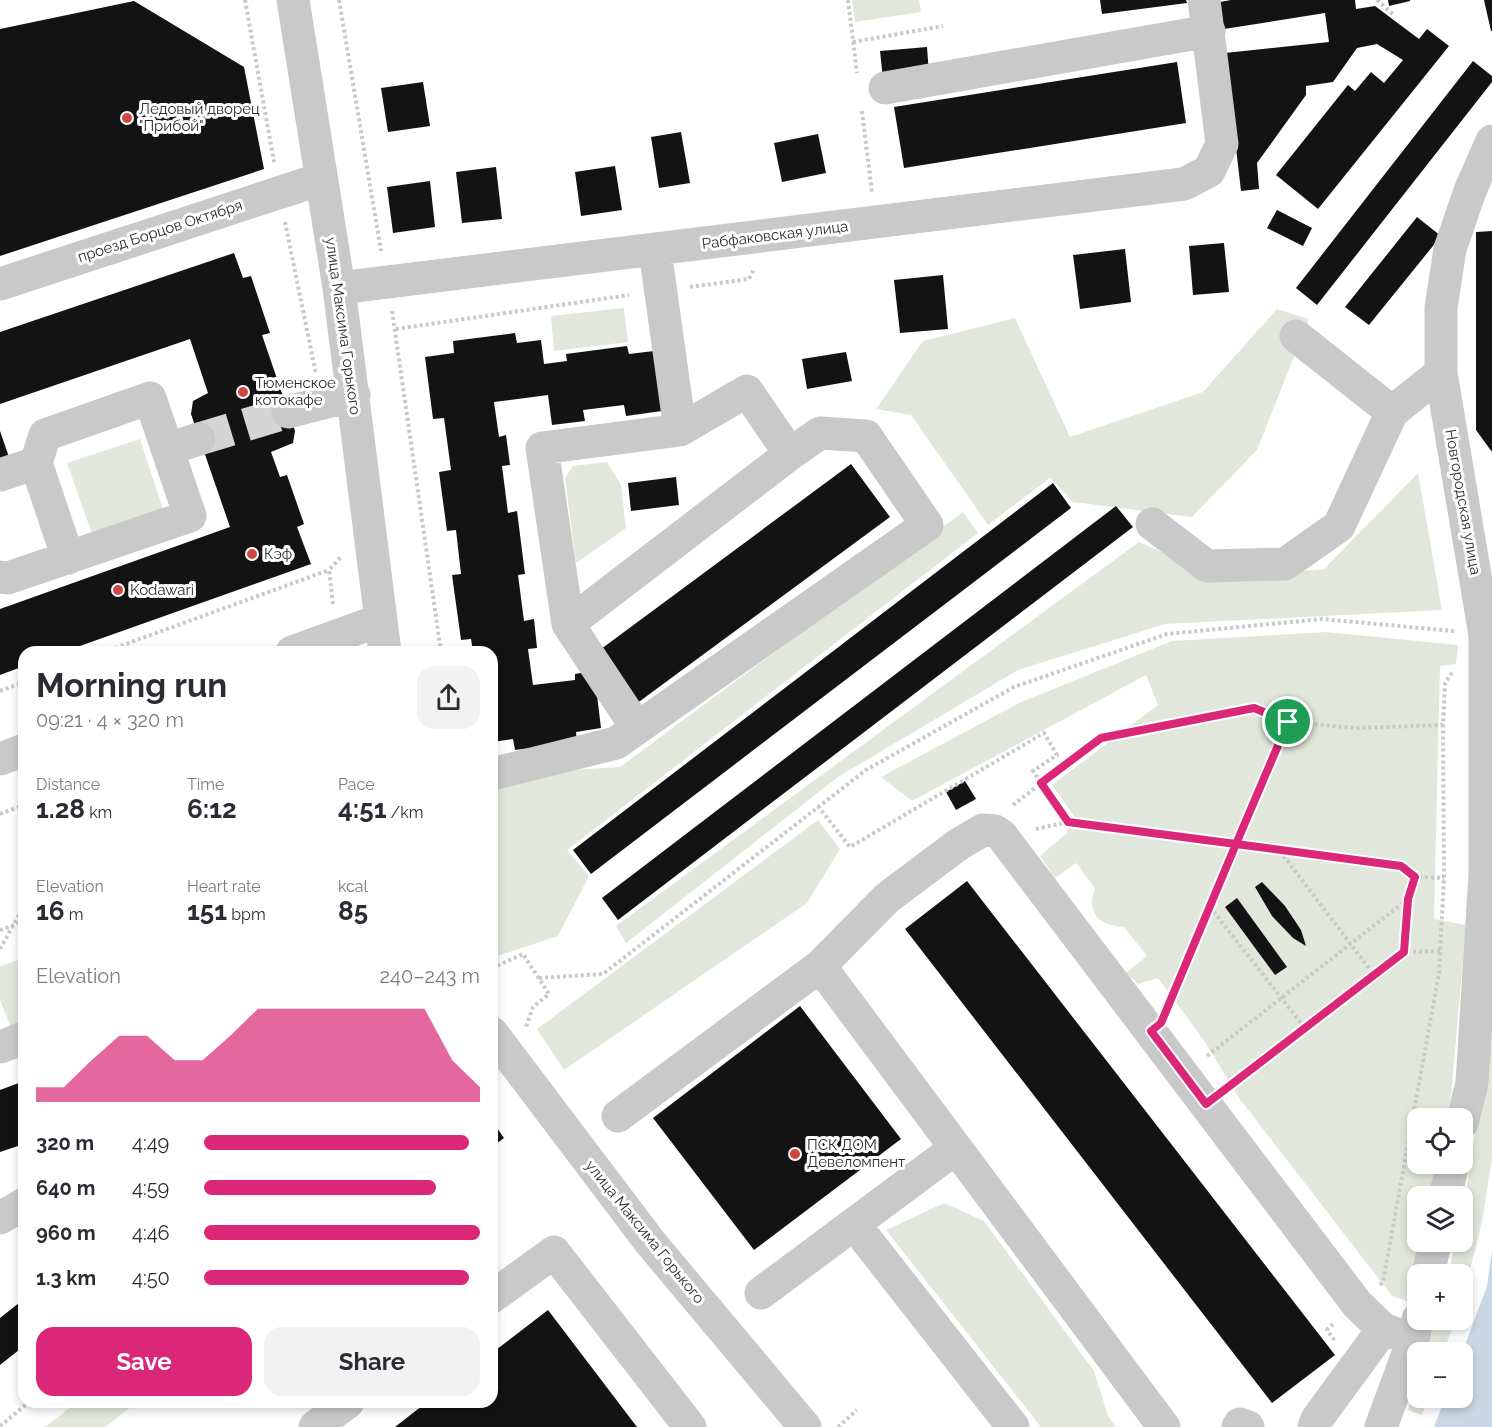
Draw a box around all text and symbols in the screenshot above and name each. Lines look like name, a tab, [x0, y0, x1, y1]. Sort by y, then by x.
place label: Ледовый дворец "Прибой"	[139, 100, 260, 135]
marker: Ледовый дворец "Прибой"	[120, 111, 134, 125]
street label: проезд Борцов Октября	[75, 196, 245, 266]
street label: Рабфаковская улица	[701, 217, 849, 253]
street label: улица Максима Горького	[322, 236, 364, 416]
place label: Тюменское котокафе	[255, 374, 336, 409]
marker: Тюменское котокафе	[236, 385, 250, 399]
street label: Новгородская улица	[1441, 428, 1485, 576]
place label: Кэф	[264, 545, 292, 563]
marker: Кэф	[245, 547, 259, 561]
place label: Kodawari	[130, 581, 194, 599]
marker: Kodawari	[111, 583, 125, 597]
text: Morning run	[36, 666, 227, 705]
button: share	[417, 666, 480, 729]
pin	[1262, 696, 1313, 747]
icon: arrive	[1271, 705, 1304, 738]
text: 09:21 · 4 × 320 m	[36, 708, 184, 732]
text: Distance	[36, 775, 100, 794]
text: Time	[187, 775, 224, 794]
text: Pace	[338, 775, 375, 794]
text: 1.28	[36, 794, 85, 824]
text: 6:12	[187, 794, 237, 824]
text: 4:51	[338, 794, 387, 824]
text: km	[85, 803, 112, 822]
text: /km	[387, 803, 423, 822]
text: Elevation	[36, 877, 104, 896]
text: Heart rate	[187, 877, 261, 896]
text: kcal	[338, 877, 368, 896]
text: 16	[36, 896, 65, 926]
text: 151	[187, 896, 227, 926]
text: 85	[338, 896, 368, 926]
text: m	[65, 905, 83, 924]
text: bpm	[227, 905, 266, 924]
text: Elevation	[36, 964, 121, 988]
text: 240–243 m	[380, 964, 480, 988]
map controls	[1407, 1108, 1473, 1408]
button: locate	[1407, 1108, 1473, 1174]
text: 320 m	[36, 1131, 94, 1155]
text: 4:49	[132, 1131, 169, 1155]
place label: ПСК ДОМ Девеломпент	[807, 1136, 905, 1171]
marker: ПСК ДОМ Девеломпент	[788, 1147, 802, 1161]
street label: улица Максима Горького	[582, 1157, 708, 1307]
text: 640 m	[36, 1176, 95, 1200]
text: 4:59	[132, 1176, 169, 1200]
button: layers	[1407, 1186, 1473, 1252]
text: 960 m	[36, 1221, 96, 1245]
text: 4:46	[132, 1221, 170, 1245]
button: +	[1407, 1264, 1473, 1330]
text: 1.3 km	[36, 1266, 96, 1290]
text: 4:50	[132, 1266, 170, 1290]
button: Save	[36, 1327, 252, 1396]
button: Share	[264, 1327, 480, 1396]
button: −	[1407, 1342, 1473, 1408]

